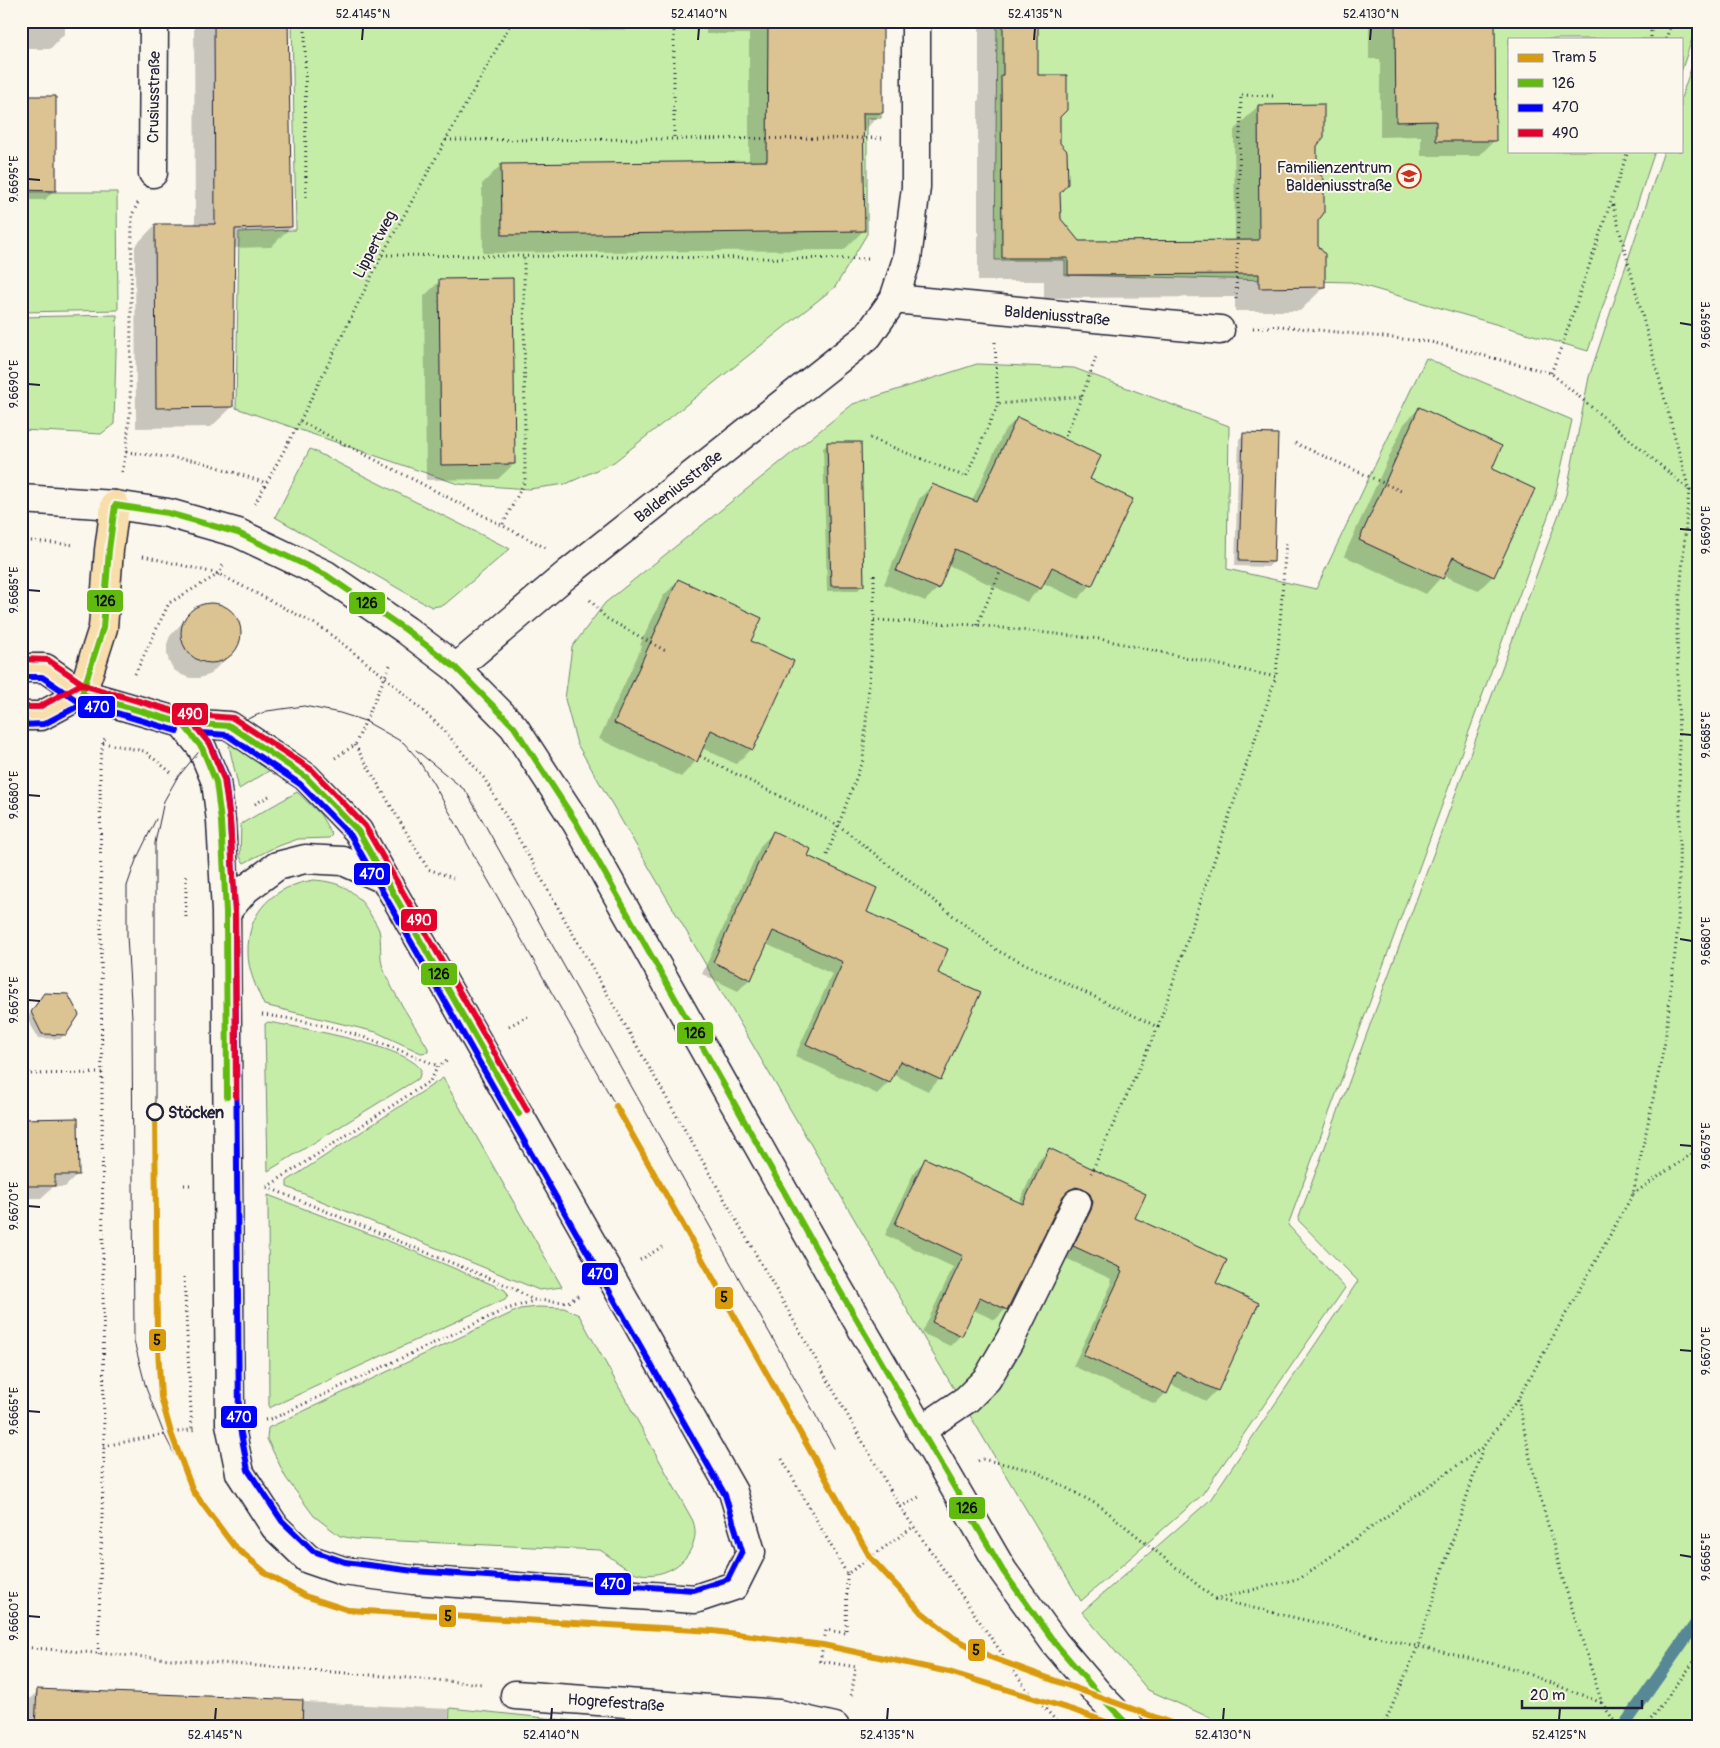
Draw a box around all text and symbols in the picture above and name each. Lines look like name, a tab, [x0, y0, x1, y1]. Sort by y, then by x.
text: 52.4145°N	[336, 7, 390, 22]
text: 52.4140°N	[671, 7, 727, 22]
text: 52.4135°N	[1008, 7, 1062, 22]
text: 52.4130°N	[1343, 7, 1399, 22]
legend	[1508, 38, 1682, 152]
text: Tram 5	[1552, 48, 1597, 67]
street label: Crusiusstraße	[143, 51, 165, 143]
text: 126	[1552, 74, 1575, 93]
text: 470	[1552, 98, 1579, 117]
text: 490	[1552, 124, 1579, 143]
text: 9.6695°E	[7, 156, 22, 202]
place label: Familienzentrum Baldeniusstraße	[1277, 158, 1392, 196]
school or university icon: Familienzentrum Baldeniusstraße	[1396, 163, 1422, 189]
street label: Lippertweg	[349, 207, 401, 282]
street label: Baldeniusstraße	[1003, 301, 1111, 331]
text: 9.6695°E	[1699, 302, 1714, 348]
text: 9.6690°E	[7, 360, 22, 408]
street label: Baldeniusstraße	[631, 446, 727, 527]
text: 9.6690°E	[1699, 506, 1714, 554]
text: 9.6685°E	[7, 567, 22, 613]
line badge: 126	[86, 589, 124, 613]
line badge: 126	[348, 591, 386, 615]
text: 126	[94, 593, 116, 610]
text: 126	[356, 595, 378, 612]
line badge: 470	[77, 695, 116, 719]
text: 470	[84, 699, 110, 716]
line badge: 490	[171, 702, 209, 726]
text: 490	[178, 706, 203, 723]
text: 9.6685°E	[1699, 712, 1714, 758]
text: 9.6680°E	[7, 771, 22, 819]
line badge: 470	[353, 862, 391, 886]
text: 470	[359, 866, 385, 883]
line badge: 490	[400, 908, 438, 932]
text: 490	[407, 912, 432, 929]
text: 9.6680°E	[1699, 917, 1714, 965]
line badge: 126	[420, 962, 458, 986]
text: 126	[428, 966, 450, 983]
text: 9.6675°E	[7, 976, 22, 1024]
line badge: 126	[676, 1021, 714, 1045]
text: 126	[684, 1025, 706, 1042]
marker: Stöcken	[146, 1103, 164, 1121]
place label: Stöcken	[168, 1103, 224, 1123]
text: 9.6675°E	[1699, 1122, 1714, 1170]
text: 9.6670°E	[7, 1182, 22, 1230]
line badge: 470	[581, 1262, 619, 1286]
text: 470	[587, 1266, 613, 1283]
line badge: 5	[714, 1286, 734, 1310]
text: 5	[720, 1289, 728, 1306]
text: 9.6670°E	[1699, 1327, 1714, 1375]
line badge: 5	[148, 1328, 167, 1352]
text: 5	[153, 1332, 161, 1349]
text: 9.6665°E	[7, 1387, 22, 1435]
line badge: 470	[220, 1405, 258, 1429]
text: 470	[226, 1409, 252, 1426]
line badge: 126	[948, 1496, 986, 1520]
text: 126	[956, 1500, 978, 1517]
text: 9.6665°E	[1699, 1533, 1714, 1581]
line badge: 470	[594, 1572, 632, 1596]
text: 470	[600, 1576, 626, 1593]
text: 9.6660°E	[7, 1591, 22, 1641]
line badge: 5	[438, 1604, 457, 1628]
text: 5	[444, 1608, 452, 1625]
line badge: 5	[967, 1638, 986, 1662]
text: 5	[972, 1642, 980, 1659]
scale bar	[1522, 1678, 1642, 1710]
text: 20 m	[1530, 1686, 1565, 1705]
street label: Hogrefestraße	[567, 1690, 665, 1716]
text: 52.4145°N	[188, 1728, 242, 1743]
text: 52.4140°N	[523, 1728, 579, 1743]
text: 52.4135°N	[860, 1728, 914, 1743]
text: 52.4130°N	[1195, 1728, 1251, 1743]
text: 52.4125°N	[1532, 1728, 1586, 1743]

